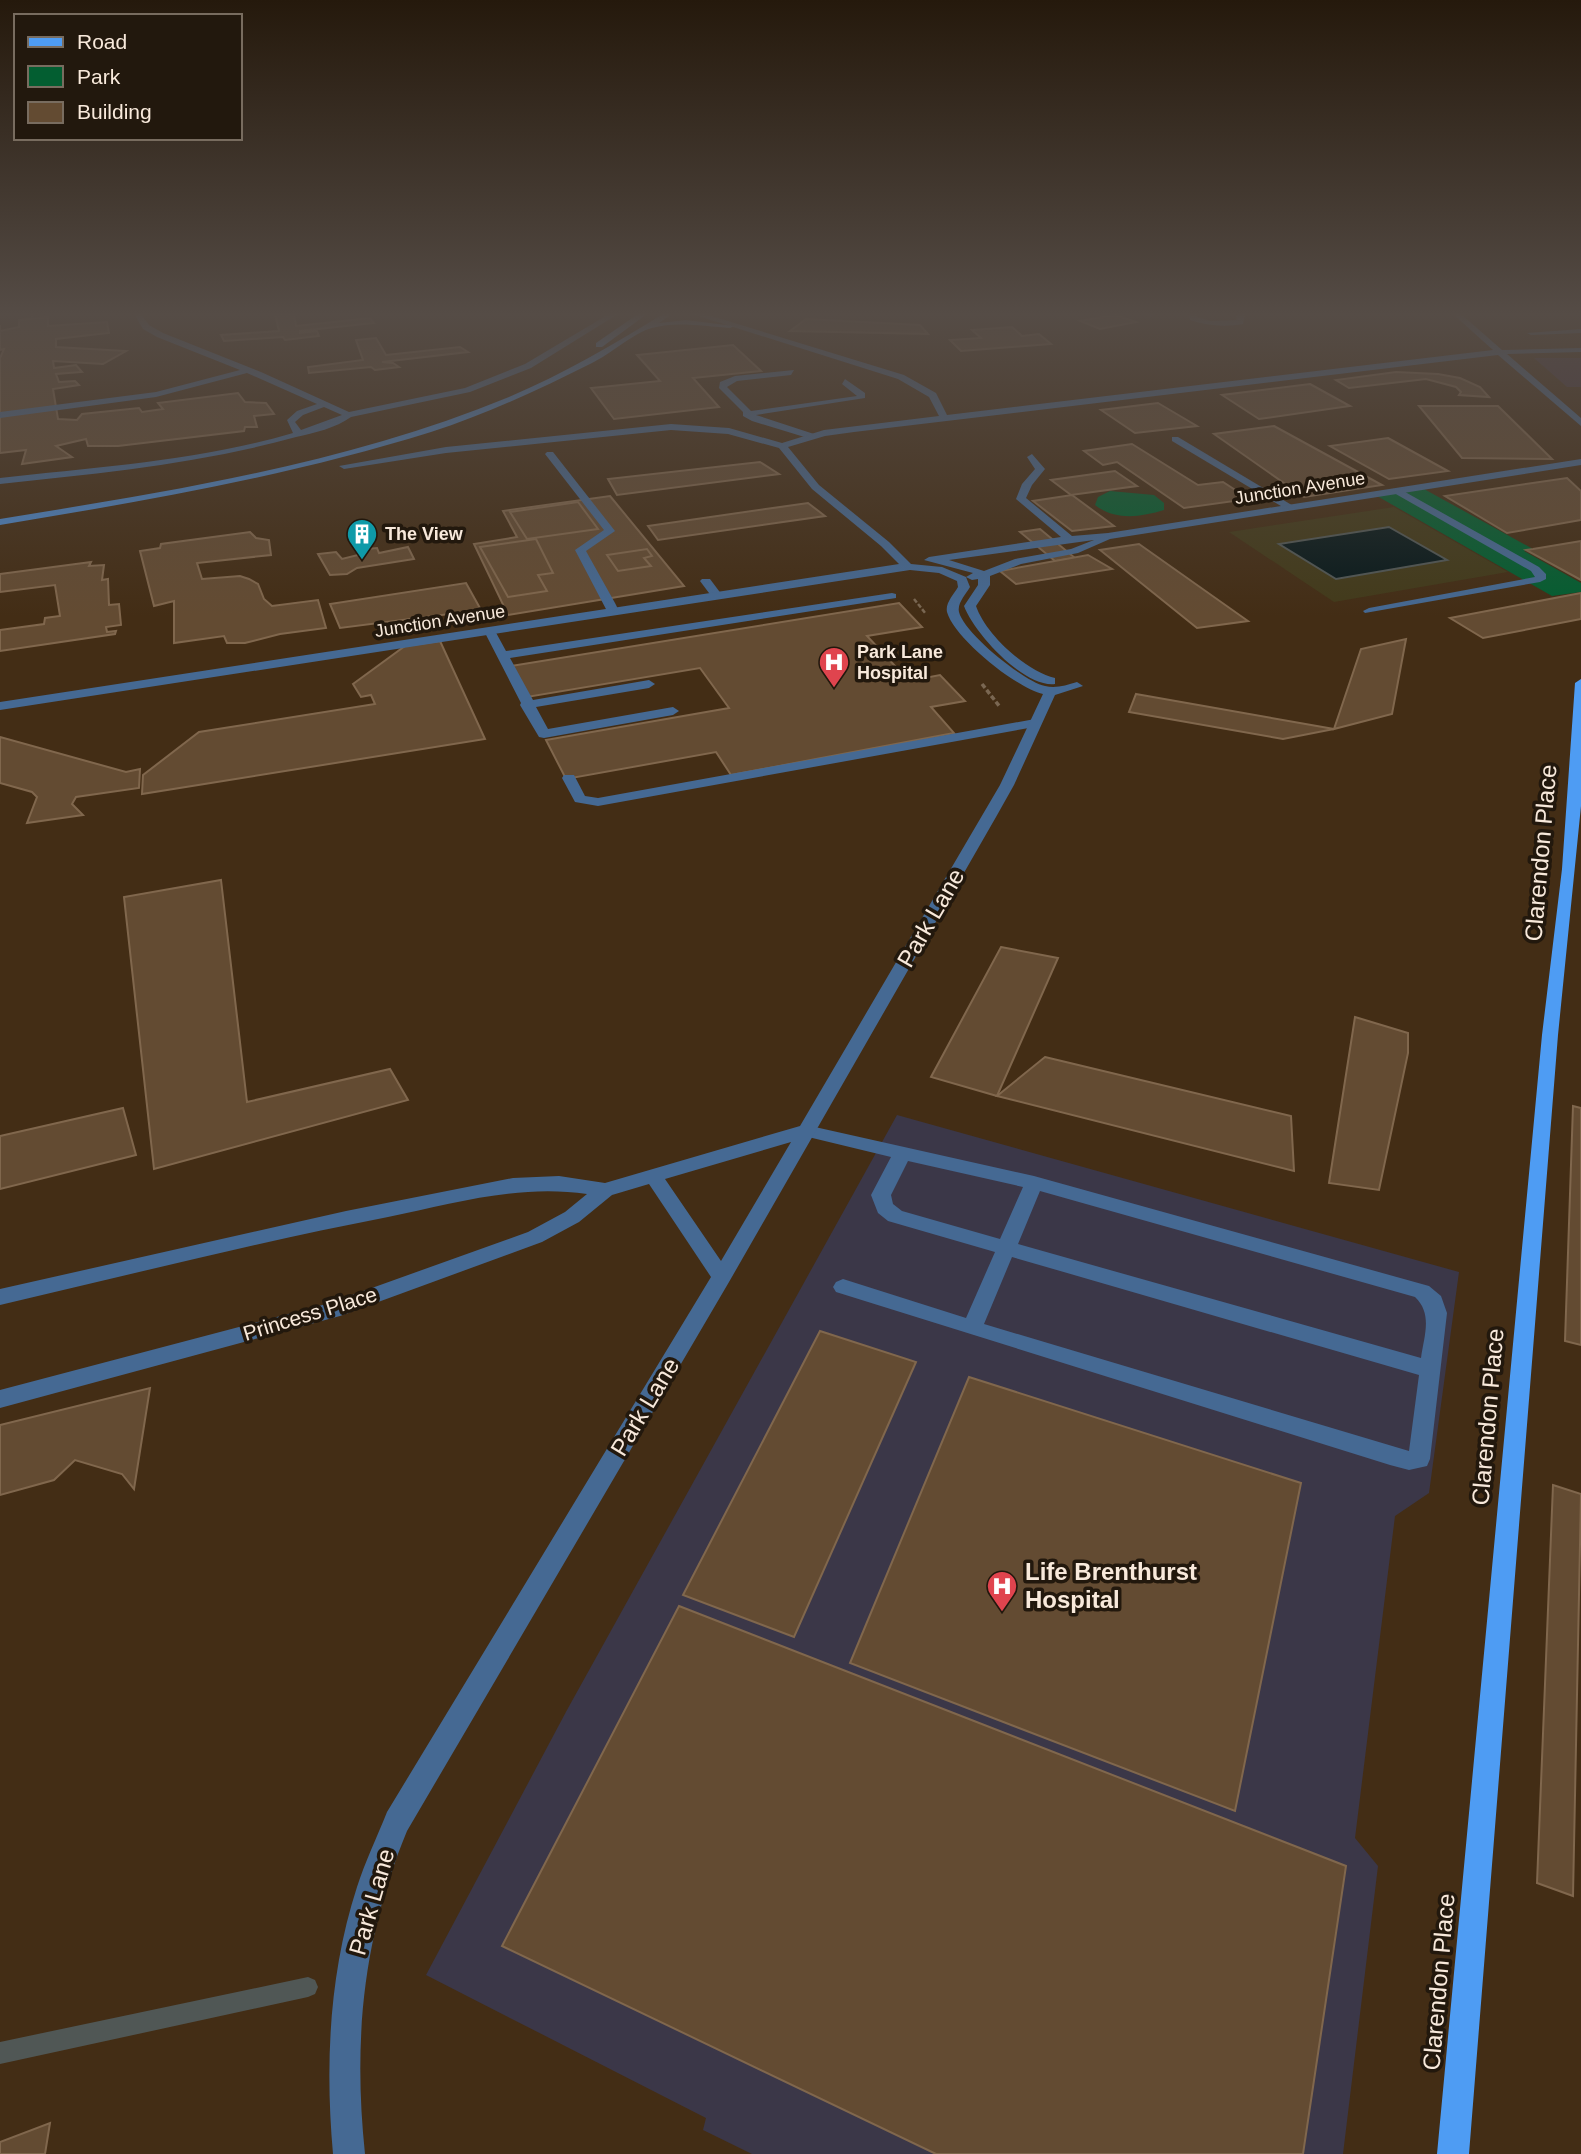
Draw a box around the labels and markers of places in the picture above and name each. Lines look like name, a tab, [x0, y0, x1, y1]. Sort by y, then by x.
building icon: The View	[345, 517, 379, 561]
place label: The View	[385, 524, 464, 544]
place label: Park Lane Hospital	[857, 642, 943, 683]
hospital icon: Park Lane Hospital	[817, 645, 851, 689]
place label: Life Brenthurst Hospital	[1025, 1558, 1197, 1613]
hospital icon: Life Brenthurst Hospital	[985, 1569, 1019, 1613]

